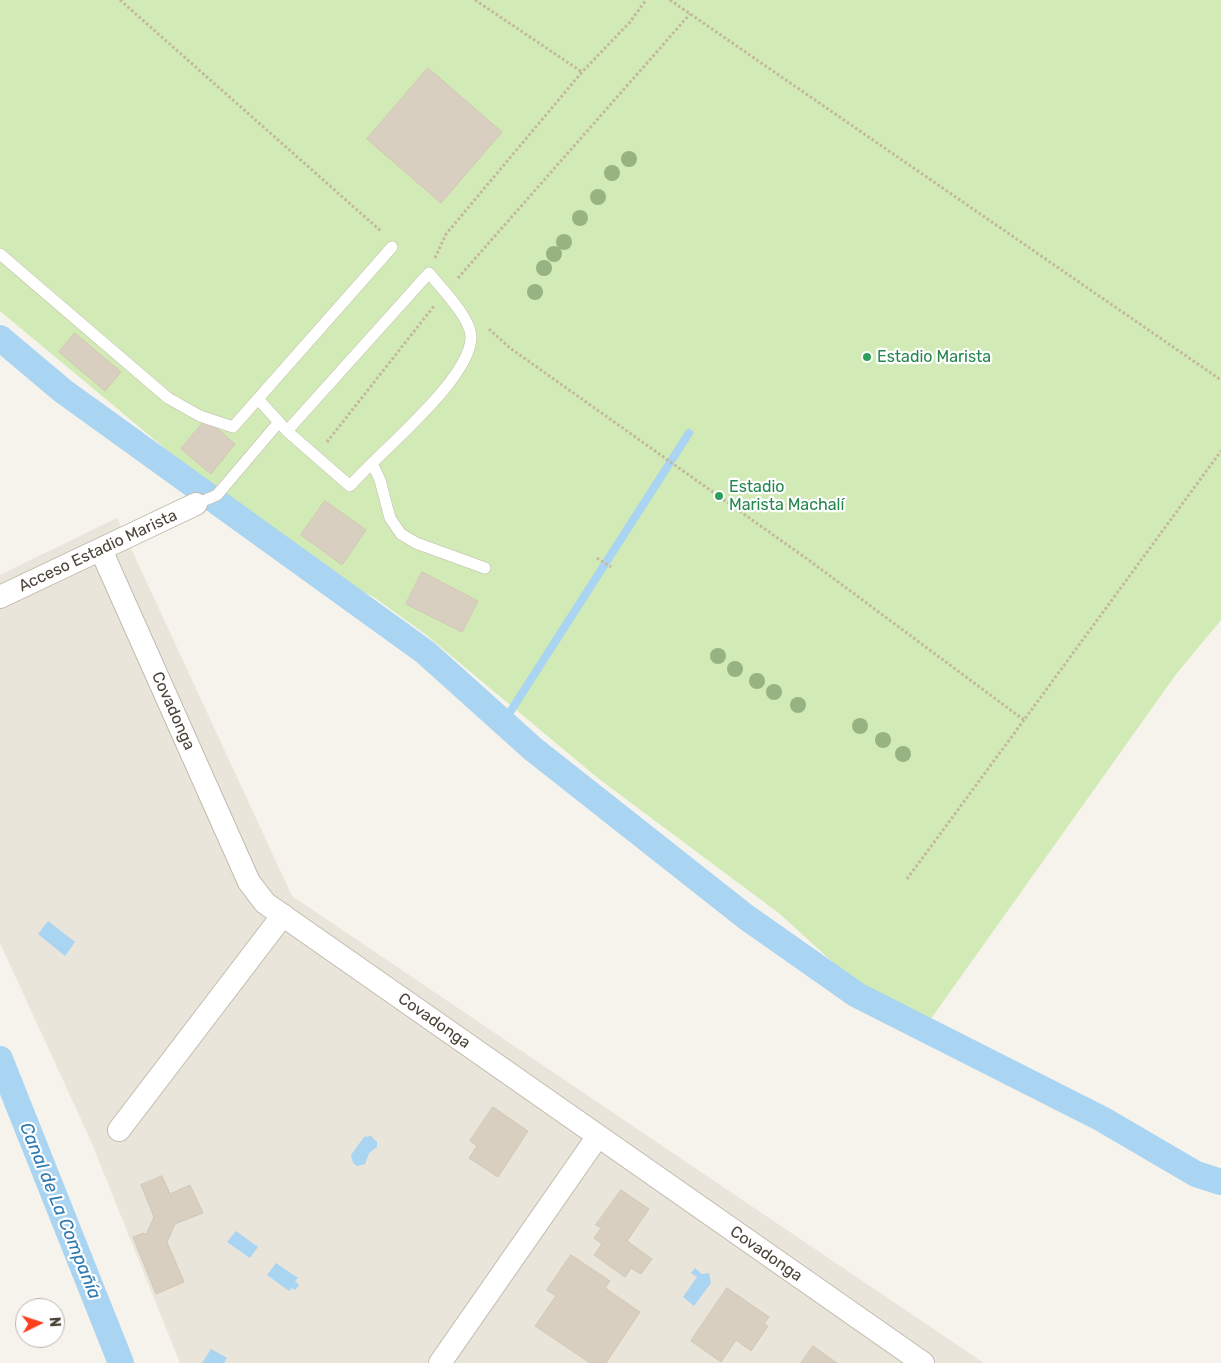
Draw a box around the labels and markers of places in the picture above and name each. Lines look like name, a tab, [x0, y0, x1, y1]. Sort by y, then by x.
place label: Estadio Marista	[877, 347, 991, 367]
marker: Estadio Marista	[861, 351, 873, 363]
place label: Estadio Marista Machalí	[729, 477, 844, 515]
marker: Estadio Marista Machalí	[713, 490, 725, 502]

